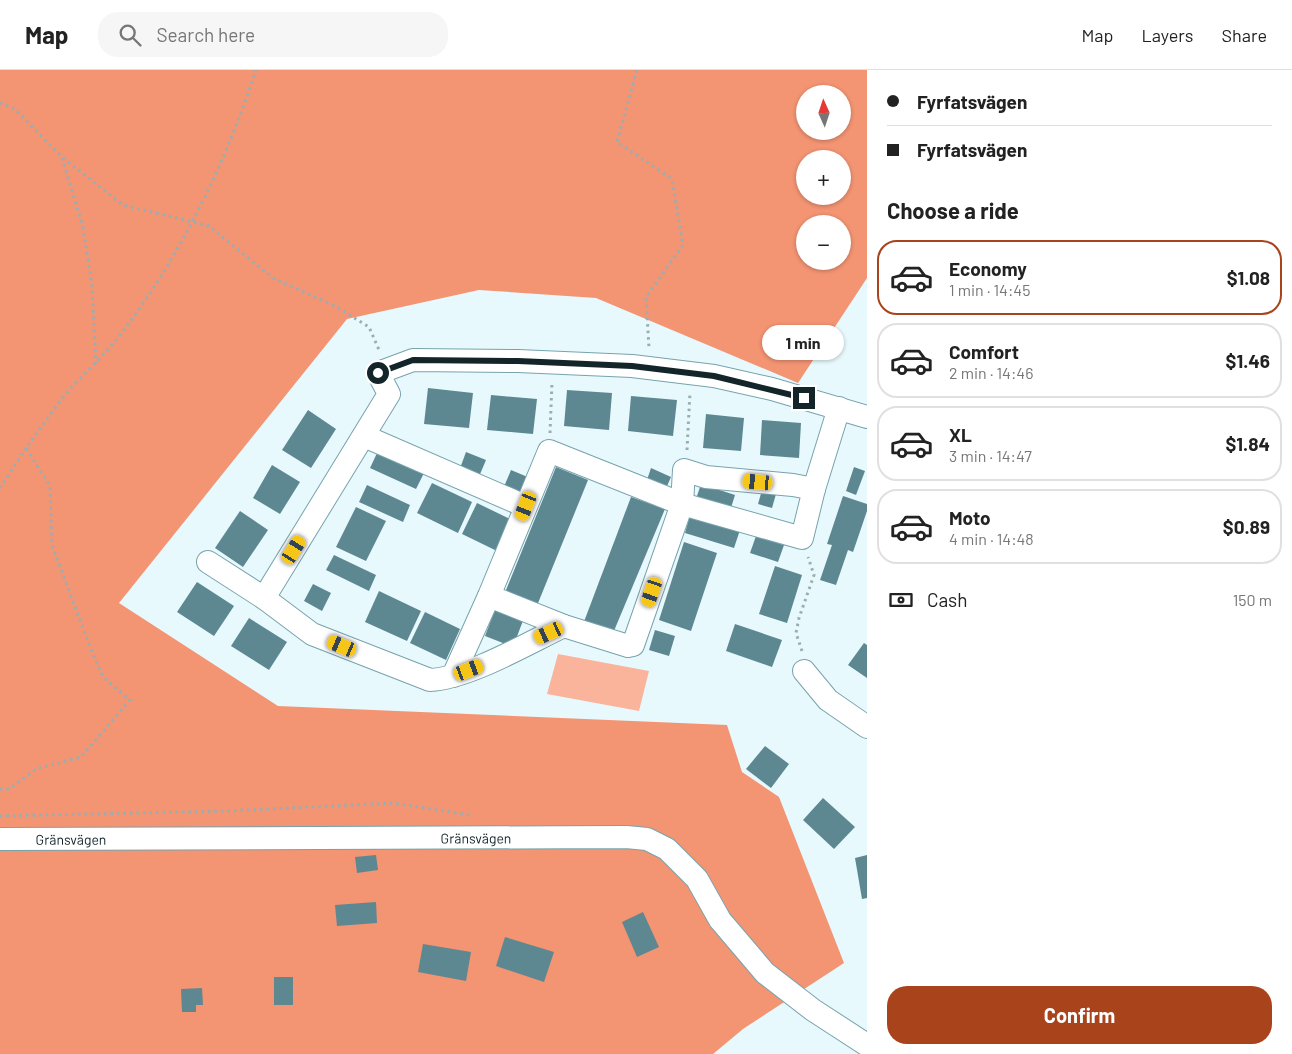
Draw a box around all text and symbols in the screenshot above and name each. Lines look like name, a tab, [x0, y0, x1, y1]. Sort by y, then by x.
search box	[98, 12, 448, 57]
text: Map	[25, 20, 68, 49]
icon: search	[116, 21, 144, 49]
text: Search here	[156, 23, 255, 46]
text: Map	[1081, 24, 1113, 46]
text: Layers	[1141, 24, 1194, 46]
text: Share	[1222, 24, 1267, 46]
north arrow	[796, 85, 851, 140]
map controls	[796, 85, 851, 270]
text: Fyrfatsvägen	[917, 90, 1027, 113]
text: Fyrfatsvägen	[917, 138, 1027, 161]
button: +	[796, 150, 851, 205]
text: Choose a ride	[887, 197, 1019, 223]
button: −	[796, 215, 851, 270]
icon: car	[889, 255, 934, 300]
text: Economy	[949, 257, 1027, 280]
text: $1.08	[1227, 266, 1270, 289]
text: 1 min · 14:45	[949, 280, 1030, 299]
callout: 1 min	[763, 325, 845, 360]
text: 1 min	[785, 333, 821, 352]
icon: car	[889, 338, 934, 383]
text: Comfort	[949, 340, 1019, 363]
text: $1.46	[1226, 349, 1270, 372]
route start	[367, 362, 389, 384]
text: 2 min · 14:46	[949, 363, 1033, 382]
route end	[793, 387, 815, 409]
icon: car	[889, 421, 934, 466]
text: XL	[949, 423, 972, 446]
text: $1.84	[1226, 432, 1270, 455]
text: 3 min · 14:47	[949, 446, 1032, 465]
car	[742, 473, 773, 491]
car	[513, 489, 538, 523]
icon: car	[889, 504, 934, 549]
text: Moto	[949, 506, 991, 529]
text: $0.89	[1223, 515, 1270, 538]
text: 4 min · 14:48	[949, 529, 1034, 548]
car	[279, 533, 308, 567]
car	[640, 575, 663, 609]
icon: cash	[887, 586, 915, 614]
text: Cash	[927, 588, 968, 611]
text: 150 m	[1233, 590, 1272, 609]
car	[532, 620, 565, 646]
car	[325, 633, 358, 659]
car	[452, 658, 485, 682]
street label: Gränsvägen	[441, 829, 511, 846]
street label: Gränsvägen	[36, 830, 106, 847]
button: Confirm	[887, 986, 1272, 1044]

